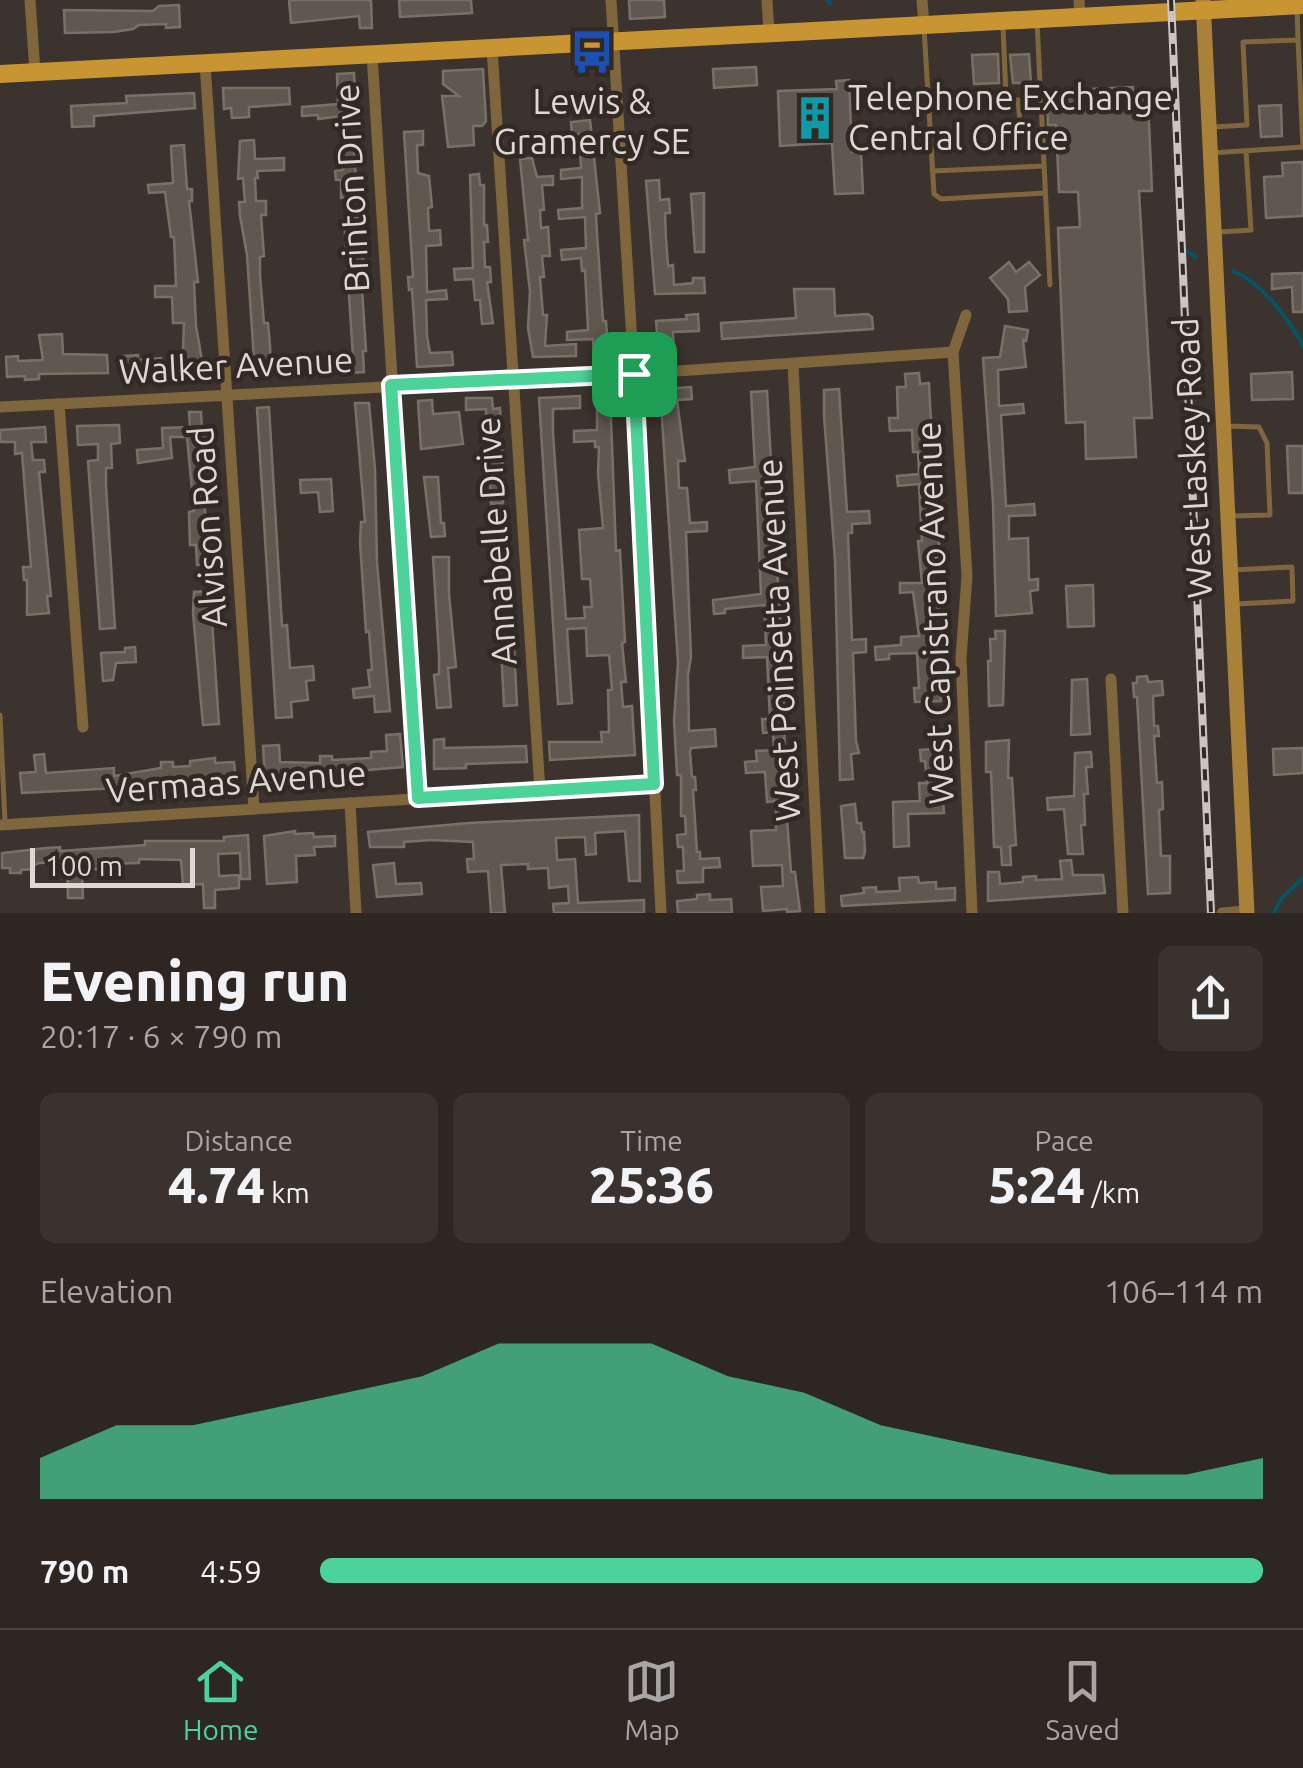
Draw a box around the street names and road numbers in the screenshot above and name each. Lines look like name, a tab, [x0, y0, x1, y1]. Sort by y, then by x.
street label: Brinton Drive	[326, 83, 376, 293]
street label: West Laskey Road	[1165, 317, 1219, 599]
street label: Walker Avenue	[118, 339, 354, 391]
street label: Annabelle Drive	[466, 416, 524, 667]
street label: West Capistrano Avenue	[907, 421, 961, 805]
street label: Alvison Road	[180, 425, 234, 629]
street label: West Poinsetta Avenue	[749, 457, 807, 823]
street label: Vermaas Avenue	[104, 752, 367, 810]

